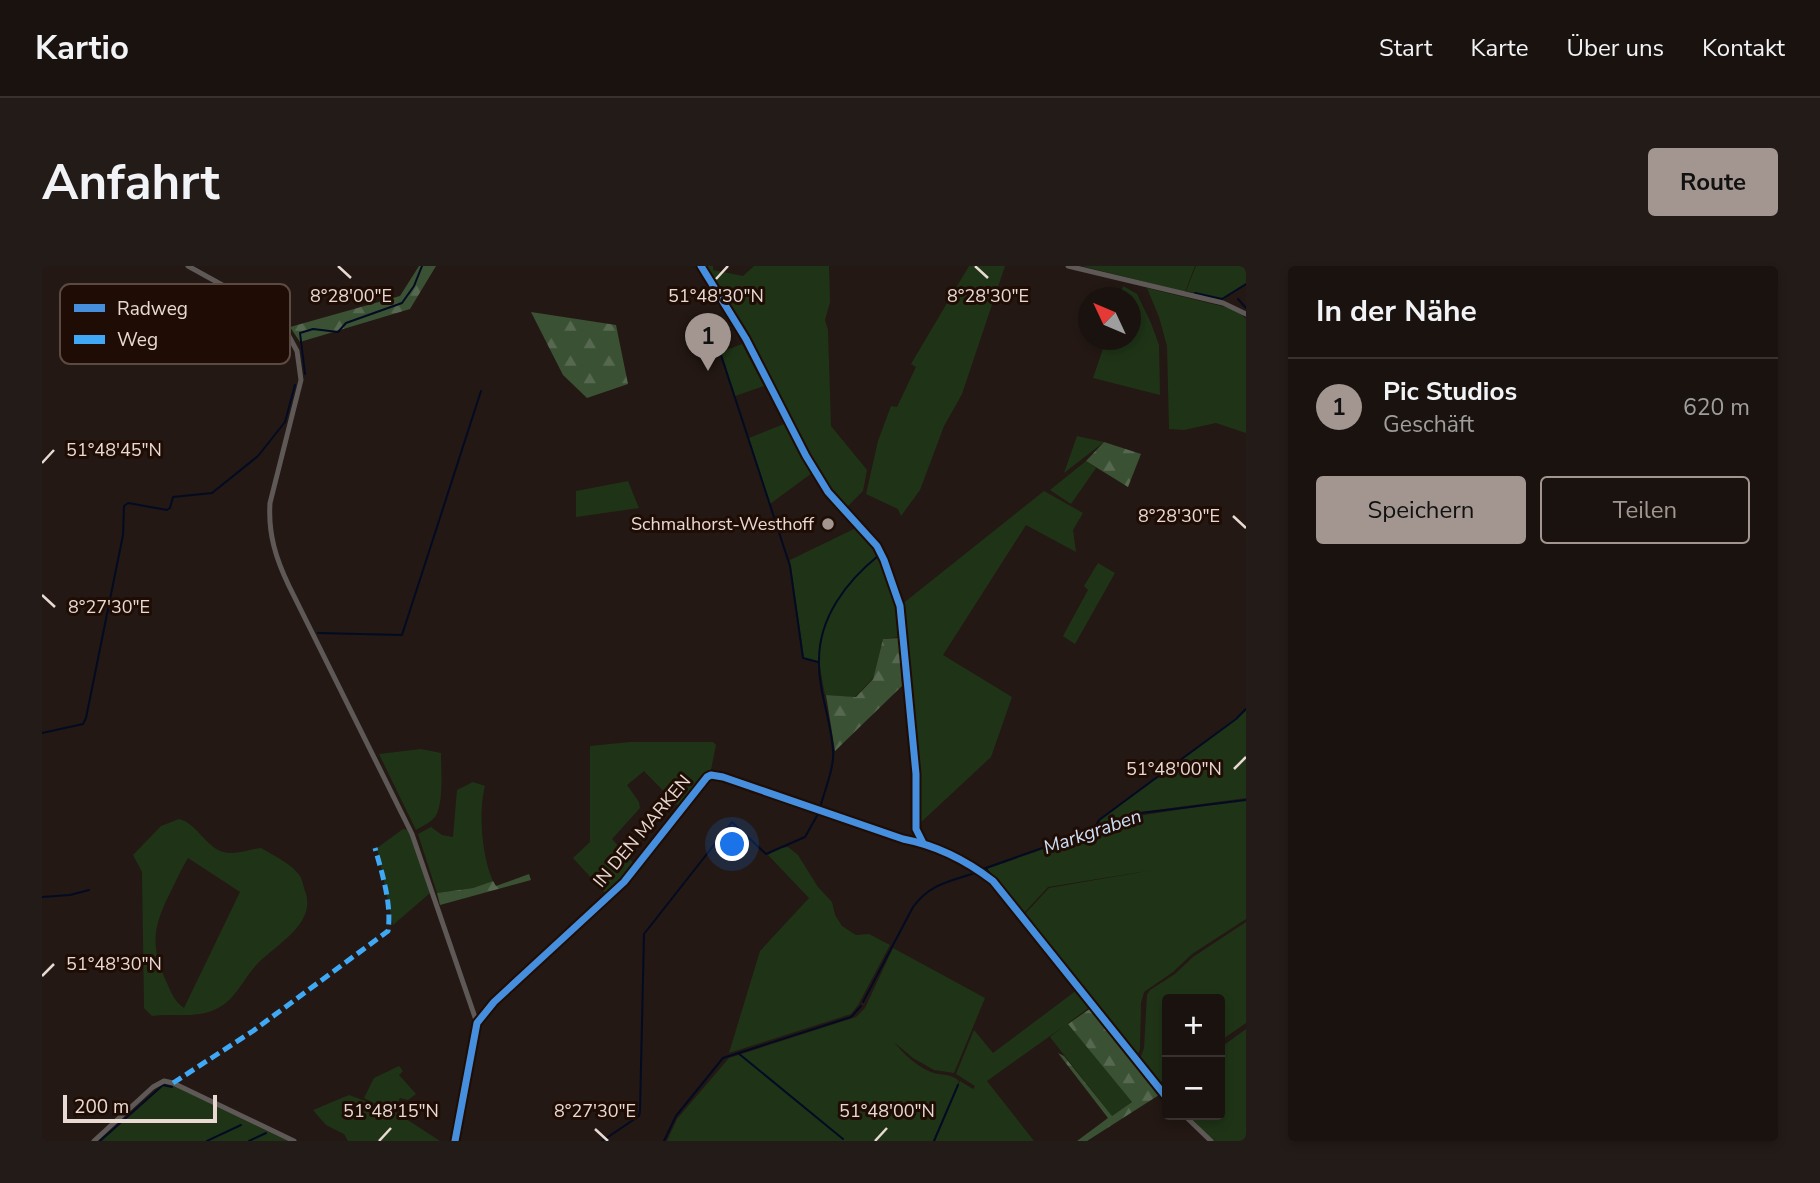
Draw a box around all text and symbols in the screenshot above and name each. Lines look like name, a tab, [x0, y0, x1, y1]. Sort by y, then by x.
text: Kartio	[35, 26, 129, 71]
text: Start	[1379, 32, 1432, 64]
text: Karte	[1470, 32, 1528, 64]
text: Über uns	[1566, 32, 1664, 64]
text: Kontakt	[1702, 32, 1785, 64]
button: Route	[1648, 148, 1778, 216]
text: Anfahrt	[42, 149, 220, 216]
legend	[60, 284, 290, 364]
text: 8°28'00"E	[310, 284, 392, 308]
text: 51°48'30"N	[668, 284, 764, 308]
text: 8°28'30"E	[947, 284, 1029, 308]
north arrow	[1078, 287, 1141, 350]
text: In der Nähe	[1316, 291, 1477, 332]
text: Radweg	[117, 296, 188, 322]
pin: 1	[685, 313, 731, 371]
text: Weg	[117, 327, 158, 353]
text: Pic Studios	[1383, 374, 1517, 409]
text: 1	[1332, 392, 1346, 423]
text: 620 m	[1683, 392, 1750, 423]
text: Geschäft	[1383, 409, 1474, 440]
text: 51°48'45"N	[66, 438, 162, 462]
button: Speichern	[1316, 476, 1526, 544]
button: Teilen	[1540, 476, 1750, 544]
text: 8°28'30"E	[1138, 504, 1220, 528]
place label: Schmalhorst-Westhoff	[631, 512, 815, 536]
marker: Schmalhorst-Westhoff	[820, 516, 836, 532]
text: 8°27'30"E	[68, 595, 150, 619]
text: 51°48'00"N	[1126, 757, 1222, 781]
street label: IN DEN MARKEN	[588, 770, 696, 892]
water label: Markgraben	[1040, 803, 1145, 861]
your location	[715, 827, 749, 861]
text: 51°48'30"N	[66, 952, 162, 976]
map controls	[1162, 994, 1225, 1120]
button: +	[1162, 994, 1225, 1057]
button: −	[1162, 1057, 1225, 1120]
scale bar	[63, 1092, 217, 1124]
text: 200 m	[74, 1094, 129, 1120]
text: 51°48'15"N	[343, 1099, 439, 1123]
text: 8°27'30"E	[554, 1099, 636, 1123]
text: 51°48'00"N	[839, 1099, 935, 1123]

